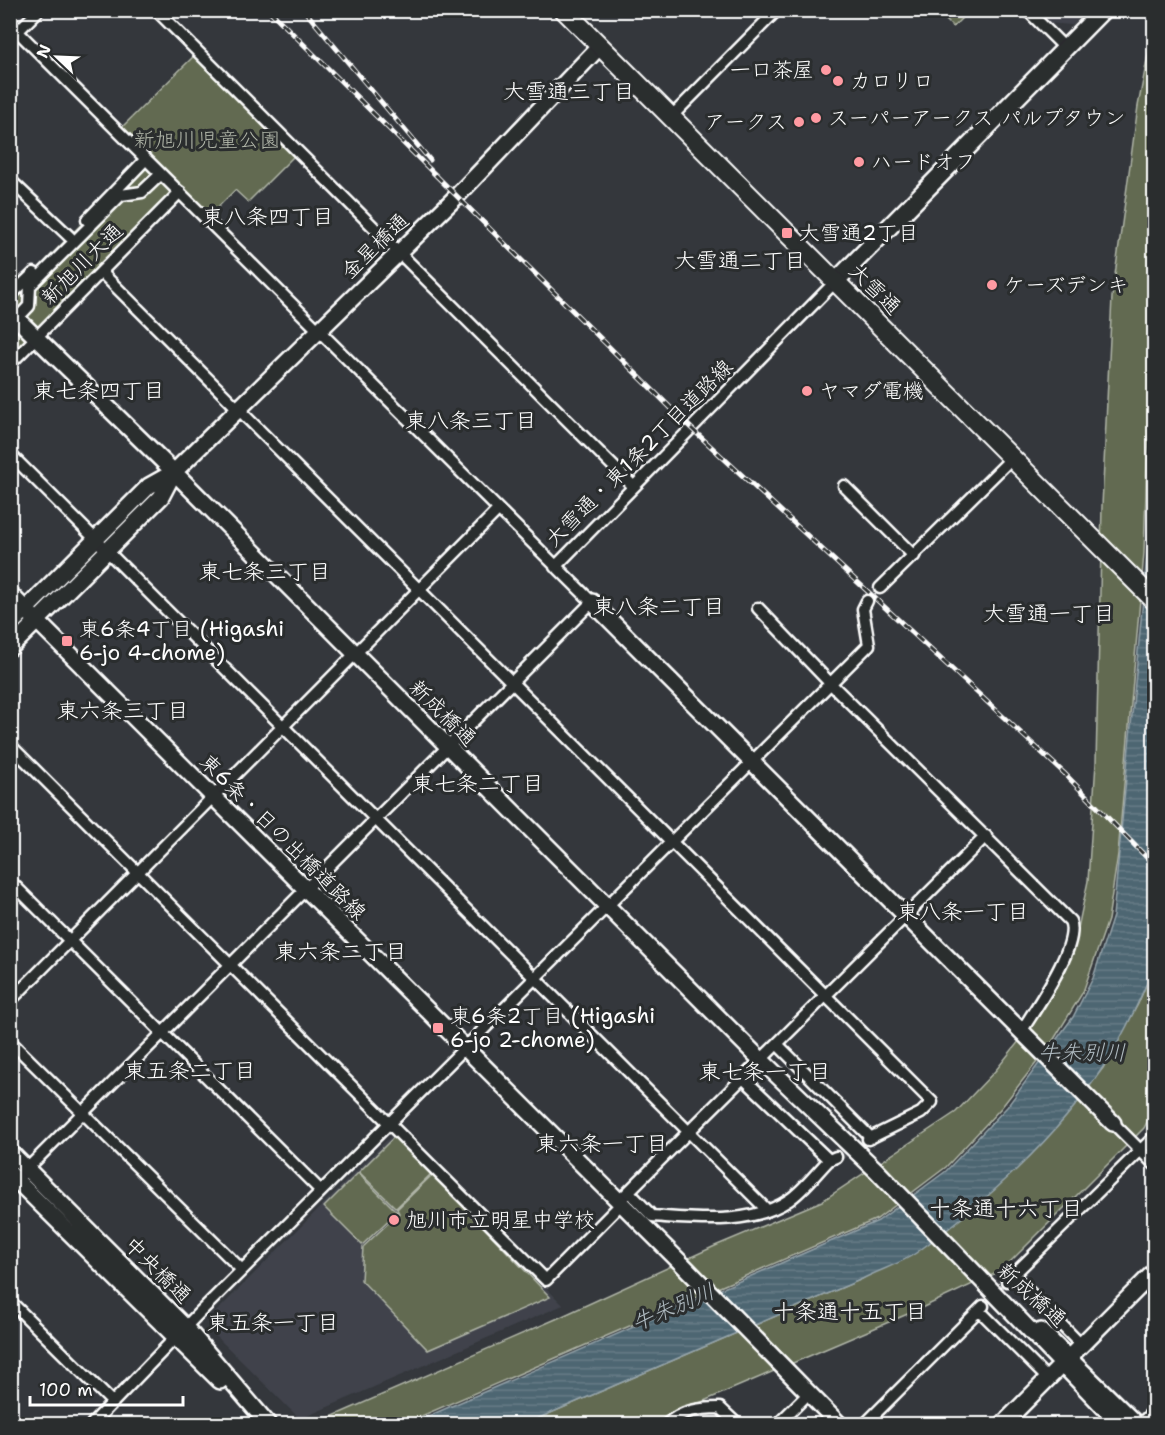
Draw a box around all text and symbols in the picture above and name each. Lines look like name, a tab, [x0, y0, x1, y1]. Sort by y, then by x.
north arrow	[27, 27, 87, 87]
text: N	[32, 41, 56, 61]
place label: 一口茶屋	[730, 56, 814, 84]
marker: 一口茶屋	[819, 63, 833, 77]
place label: カロリロ	[850, 67, 934, 95]
marker: カロリロ	[831, 74, 845, 88]
district label: 大雪通三丁目	[503, 77, 635, 106]
place label: スーパーアークス パルプタウン	[828, 104, 1125, 132]
place label: アークス	[704, 108, 787, 136]
marker: スーパーアークス パルプタウン	[809, 111, 823, 125]
marker: アークス	[792, 115, 806, 129]
park label: 新旭川児童公園	[134, 126, 281, 154]
place label: ハードオフ	[871, 148, 976, 176]
marker: ハードオフ	[852, 155, 866, 169]
district label: 東八条四丁目	[202, 202, 334, 231]
street label: 金星橋通	[335, 207, 415, 285]
street label: 新旭川大通	[35, 217, 129, 311]
place label: 大雪通2丁目	[799, 219, 919, 247]
marker: 大雪通2丁目	[780, 226, 794, 240]
district label: 大雪通二丁目	[674, 246, 806, 275]
street label: 大雪通	[843, 257, 907, 321]
place label: ケーズデンキ	[1004, 271, 1128, 299]
marker: ケーズデンキ	[985, 278, 999, 292]
street label: 大雪通・東1条2丁目道路線	[539, 353, 739, 553]
district label: 東七条四丁目	[33, 376, 165, 405]
place label: ヤマダ電機	[819, 377, 924, 405]
marker: ヤマダ電機	[800, 384, 814, 398]
district label: 東八条三丁目	[405, 406, 537, 435]
district label: 東七条三丁目	[199, 557, 331, 586]
district label: 東八条二丁目	[593, 592, 725, 621]
district label: 大雪通一丁目	[983, 599, 1115, 628]
place label: 東6条4丁目 (Higashi 6-jo 4-chome)	[79, 615, 284, 667]
marker: 東6条4丁目 (Higashi 6-jo 4-chome)	[60, 634, 74, 648]
street label: 新成橋通	[403, 673, 483, 753]
district label: 東六条三丁目	[57, 696, 189, 725]
street label: 東6条・日の出橋道路線	[194, 748, 372, 926]
district label: 東七条二丁目	[412, 769, 544, 798]
district label: 東八条一丁目	[897, 897, 1029, 926]
district label: 東六条二丁目	[275, 937, 407, 966]
place label: 東6条2丁目 (Higashi 6-jo 2-chome)	[450, 1002, 655, 1054]
marker: 東6条2丁目 (Higashi 6-jo 2-chome)	[431, 1021, 445, 1035]
water label: 牛朱別川	[1038, 1038, 1126, 1067]
district label: 東五条二丁目	[124, 1056, 256, 1085]
district label: 東七条一丁目	[699, 1057, 831, 1086]
district label: 東六条一丁目	[536, 1129, 668, 1158]
district label: 十条通十六丁目	[929, 1194, 1083, 1223]
place label: 旭川市立明星中学校	[406, 1206, 595, 1234]
marker: 旭川市立明星中学校	[387, 1213, 401, 1227]
street label: 中央橋通	[118, 1230, 198, 1310]
street label: 新成橋通	[991, 1256, 1073, 1334]
water label: 牛朱別川	[627, 1276, 719, 1338]
district label: 十条通十五丁目	[773, 1297, 927, 1326]
district label: 東五条一丁目	[207, 1308, 339, 1337]
scale bar	[30, 1369, 183, 1407]
text: 100 m	[39, 1378, 93, 1402]

